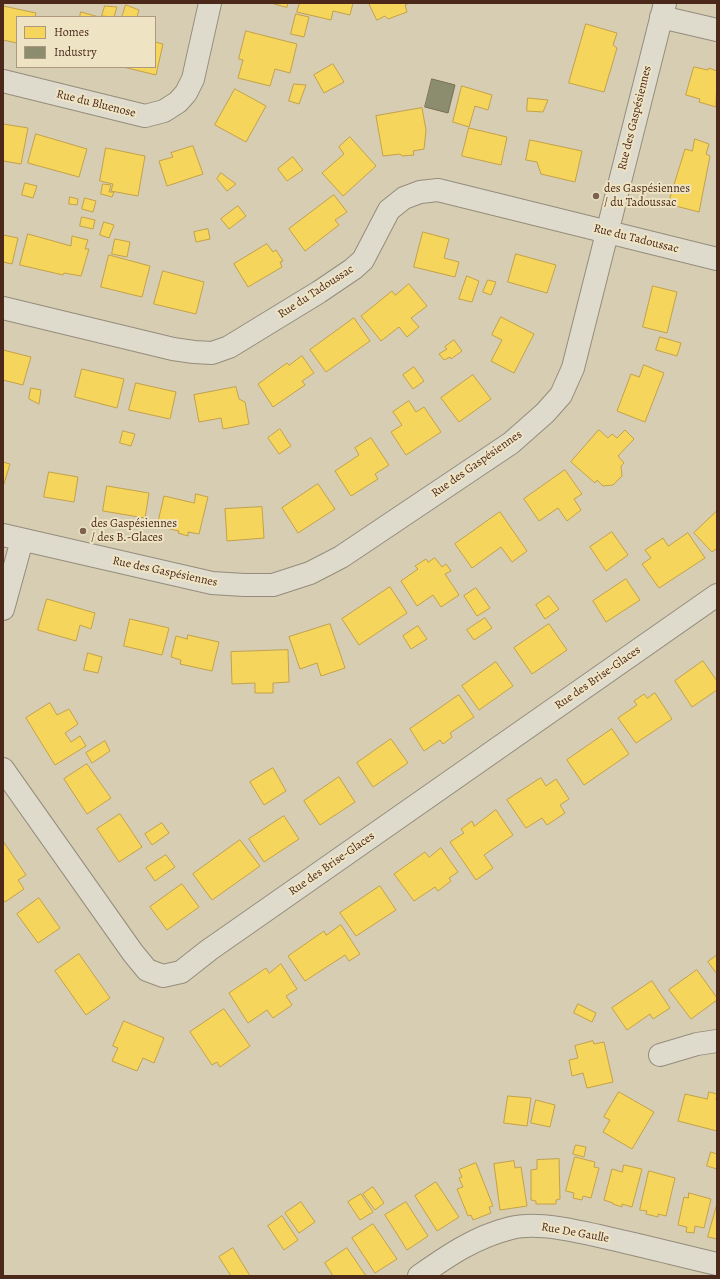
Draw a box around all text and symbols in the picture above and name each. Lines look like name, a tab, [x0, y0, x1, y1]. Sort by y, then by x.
legend	[16, 16, 156, 68]
text: Homes	[54, 24, 89, 40]
text: Industry	[54, 44, 97, 60]
street label: Rue des Gaspésiennes	[615, 64, 655, 172]
street label: Rue du Bluenose	[55, 87, 137, 121]
place label: des Gaspésiennes / du Tadoussac	[604, 182, 690, 210]
marker: des Gaspésiennes / du Tadoussac	[591, 191, 601, 201]
street label: Rue du Tadoussac	[592, 221, 680, 257]
street label: Rue du Tadoussac	[275, 262, 357, 322]
street label: Rue des Gaspésiennes	[429, 427, 525, 501]
place label: des Gaspésiennes / des B.-Glaces	[91, 517, 177, 545]
marker: des Gaspésiennes / des B.-Glaces	[78, 526, 88, 536]
street label: Rue des Gaspésiennes	[111, 554, 219, 590]
street label: Rue des Brise-Glaces	[552, 643, 644, 713]
street label: Rue des Brise-Glaces	[286, 829, 378, 899]
street label: Rue De Gaulle	[540, 1220, 610, 1246]

